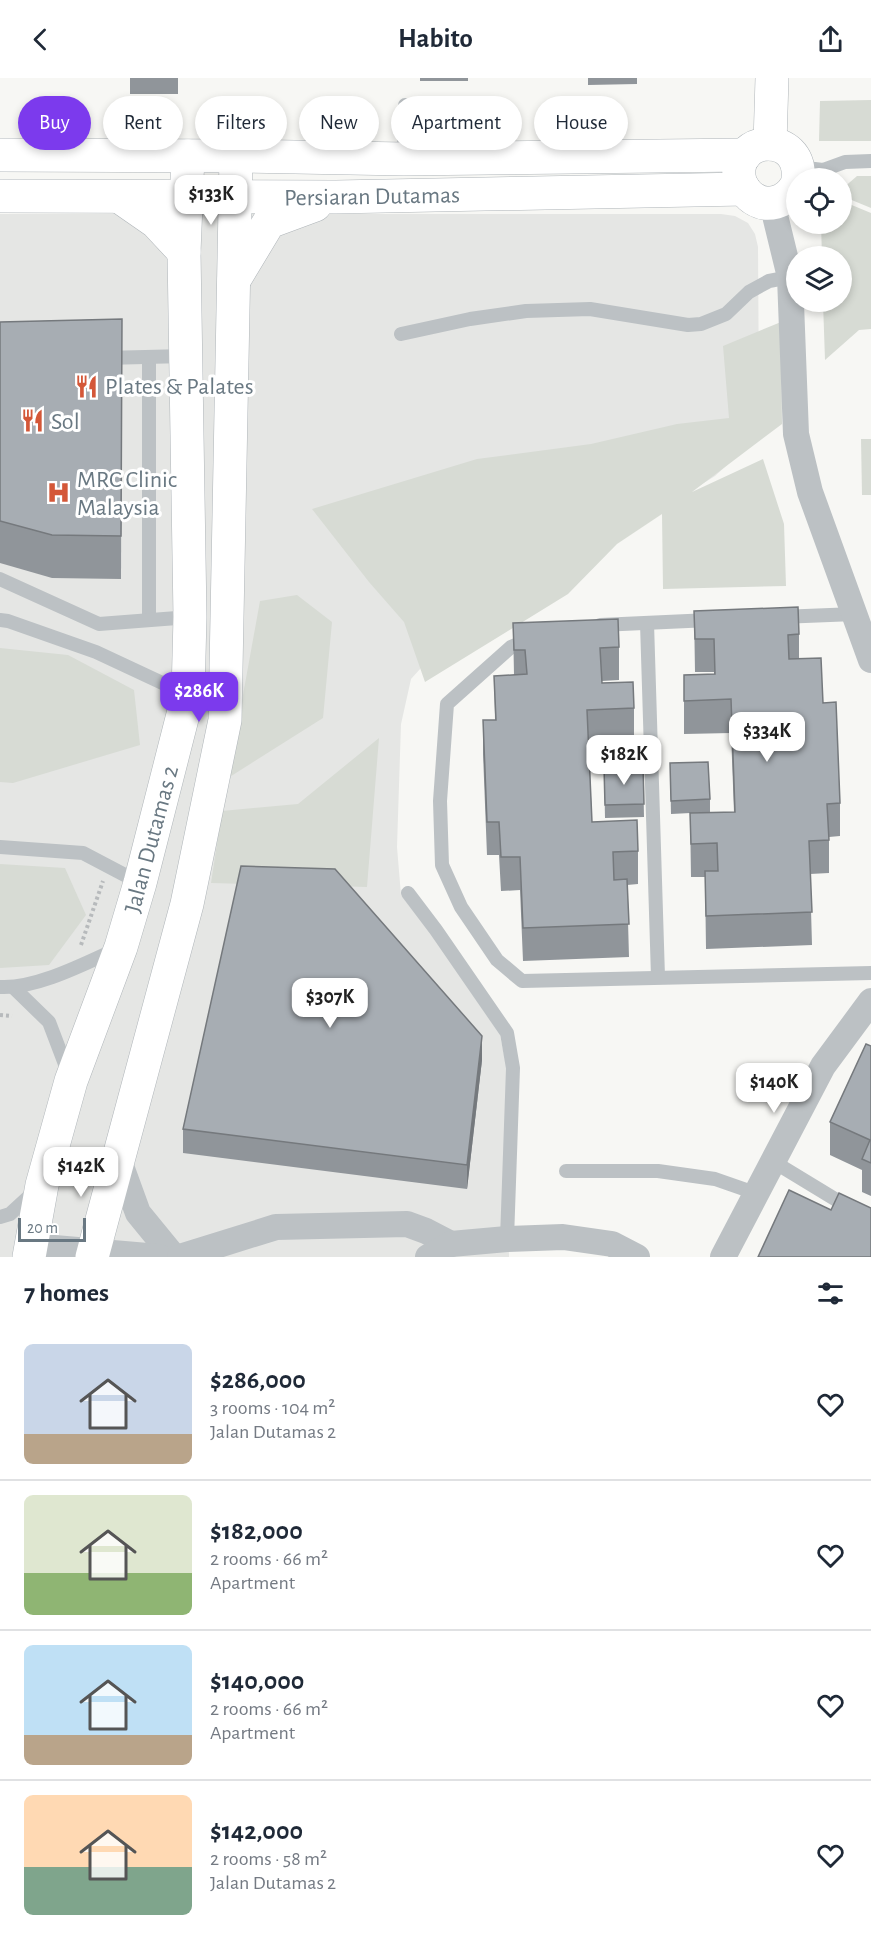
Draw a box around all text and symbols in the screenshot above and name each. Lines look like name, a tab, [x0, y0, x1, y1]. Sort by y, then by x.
icon: back	[24, 23, 57, 56]
icon: share	[814, 23, 847, 56]
text: Habito	[398, 25, 473, 52]
chip: Buy	[18, 96, 91, 150]
chip: Rent	[103, 96, 183, 150]
chip: Filters	[195, 96, 287, 150]
chip: New	[299, 96, 379, 150]
chip: Apartment	[391, 96, 522, 150]
chip: House	[534, 96, 628, 150]
map controls	[786, 168, 852, 312]
button: locate	[786, 168, 852, 234]
pin: $133K	[169, 175, 253, 226]
street label: Persiaran Dutamas	[284, 183, 460, 211]
text: $133K	[188, 184, 234, 204]
button: layers	[786, 246, 852, 312]
restaurant icon: Plates & Palates	[74, 373, 100, 399]
place label: Plates & Palates	[105, 375, 254, 399]
restaurant icon: Sol	[20, 408, 46, 434]
place label: Sol	[51, 410, 80, 434]
place label: MRC Clinic Malaysia	[77, 468, 177, 520]
hospital icon: MRC Clinic Malaysia	[46, 480, 72, 506]
pin: $286K	[157, 672, 241, 723]
text: $286K	[174, 681, 224, 701]
pin: $334K	[725, 712, 809, 763]
text: $334K	[743, 721, 791, 741]
pin: $182K	[582, 735, 666, 786]
text: $182K	[600, 744, 648, 764]
street label: Jalan Dutamas 2	[121, 763, 183, 916]
pin: $307K	[288, 978, 372, 1029]
text: $307K	[306, 987, 354, 1007]
pin: $140K	[732, 1063, 816, 1114]
text: $140K	[750, 1072, 798, 1092]
pin: $142K	[39, 1147, 123, 1198]
text: $142K	[57, 1156, 105, 1176]
scale bar	[18, 1215, 86, 1242]
text: 20 m	[27, 1220, 58, 1236]
icon: filters	[814, 1277, 847, 1310]
text: 7 homes	[24, 1280, 109, 1306]
text: $286,000	[210, 1367, 306, 1393]
icon: home	[72, 1368, 144, 1440]
icon: heart	[814, 1388, 847, 1421]
text: 3 rooms · 104 m²	[210, 1398, 335, 1418]
text: Jalan Dutamas 2	[210, 1422, 336, 1442]
text: $182,000	[210, 1518, 303, 1544]
icon: home	[72, 1519, 144, 1591]
icon: heart	[814, 1539, 847, 1572]
text: 2 rooms · 66 m²	[210, 1549, 328, 1569]
text: Apartment	[210, 1573, 295, 1593]
text: $140,000	[210, 1668, 304, 1694]
icon: home	[72, 1669, 144, 1741]
icon: heart	[814, 1689, 847, 1722]
text: 2 rooms · 66 m²	[210, 1699, 328, 1719]
text: Apartment	[210, 1723, 295, 1743]
text: $142,000	[210, 1818, 303, 1844]
icon: home	[72, 1819, 144, 1891]
icon: heart	[814, 1839, 847, 1872]
text: 2 rooms · 58 m²	[210, 1849, 327, 1869]
text: Jalan Dutamas 2	[210, 1873, 336, 1893]

